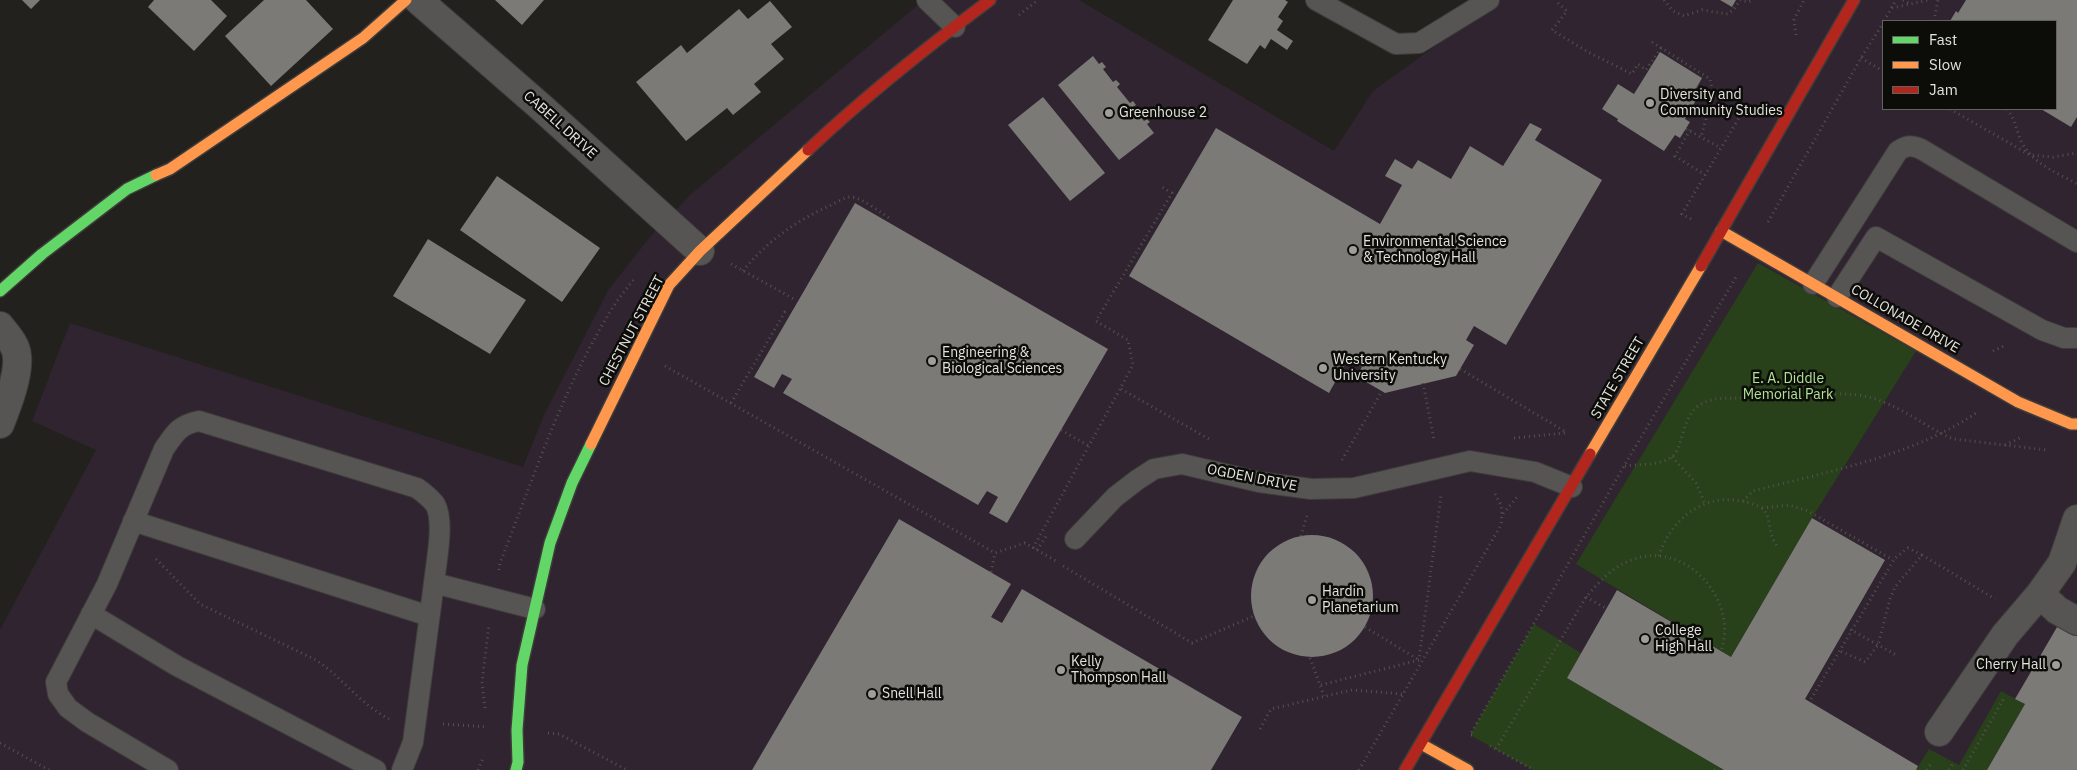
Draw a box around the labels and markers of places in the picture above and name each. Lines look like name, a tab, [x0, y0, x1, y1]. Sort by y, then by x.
place label: Diversity and Community Studies	[1660, 87, 1783, 120]
marker: Diversity and Community Studies	[1644, 97, 1656, 109]
place label: Greenhouse 2	[1119, 105, 1207, 121]
marker: Greenhouse 2	[1103, 107, 1115, 119]
place label: Environmental Science & Technology Hall	[1363, 234, 1507, 266]
marker: Environmental Science & Technology Hall	[1347, 244, 1359, 256]
place label: Engineering & Biological Sciences	[942, 345, 1062, 378]
place label: Western Kentucky University	[1333, 352, 1447, 384]
marker: Engineering & Biological Sciences	[926, 355, 938, 367]
marker: Western Kentucky University	[1317, 362, 1329, 374]
place label: Hardin Planetarium	[1322, 584, 1399, 616]
marker: Hardin Planetarium	[1306, 594, 1318, 606]
place label: College High Hall	[1655, 623, 1712, 656]
marker: College High Hall	[1639, 633, 1651, 645]
place label: Kelly Thompson Hall	[1071, 654, 1166, 686]
place label: Cherry Hall	[1976, 657, 2046, 673]
marker: Cherry Hall	[2050, 659, 2062, 671]
marker: Kelly Thompson Hall	[1055, 664, 1067, 676]
place label: Snell Hall	[882, 686, 942, 702]
marker: Snell Hall	[866, 688, 878, 700]

